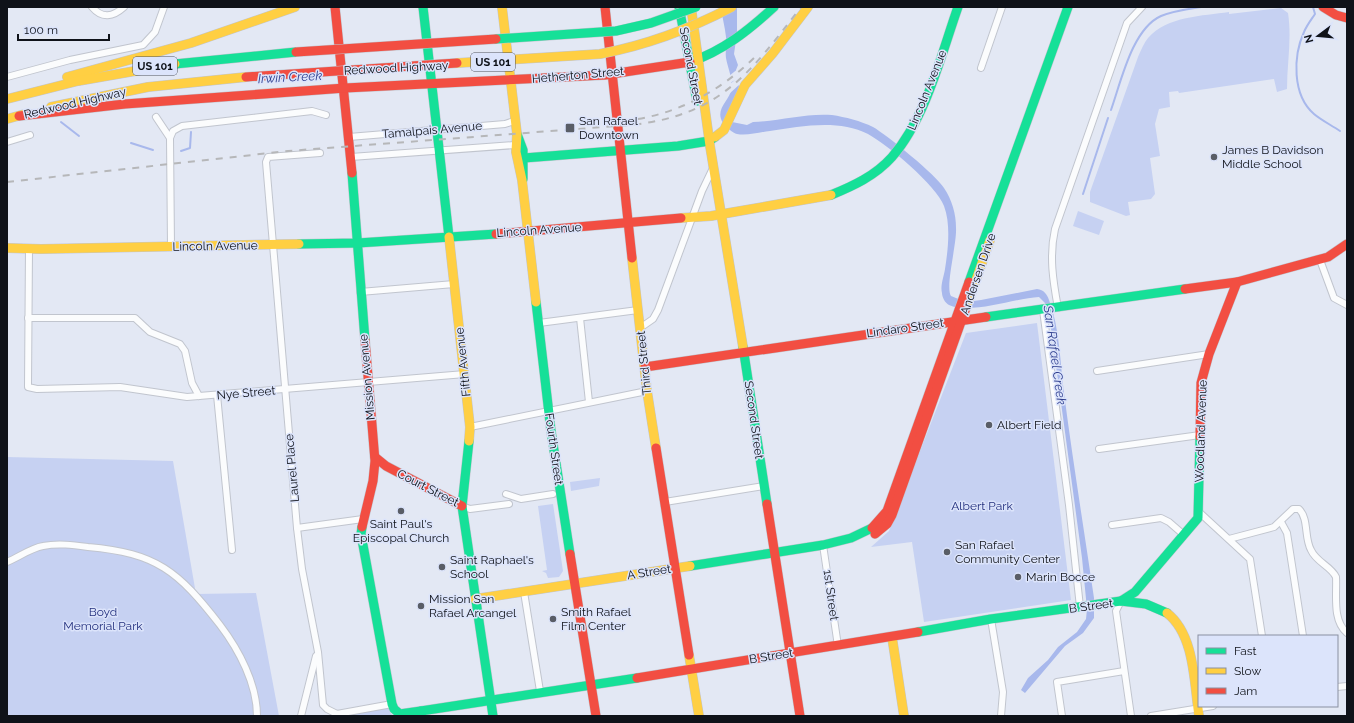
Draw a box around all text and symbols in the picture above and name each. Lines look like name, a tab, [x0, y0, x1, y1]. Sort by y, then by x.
scale bar	[18, 16, 109, 42]
north arrow	[1298, 16, 1338, 56]
text: 100 m	[24, 23, 58, 37]
street label: Second Street	[677, 26, 705, 106]
text: N	[1301, 33, 1316, 44]
street label: Lincoln Avenue	[905, 48, 949, 132]
road number: US 101	[471, 53, 515, 71]
road number: US 101	[133, 57, 177, 75]
street label: Redwood Highway	[343, 58, 449, 78]
street label: Hetherton Street	[531, 64, 625, 86]
water label: Irwin Creek	[257, 68, 323, 86]
street label: Redwood Highway	[22, 84, 128, 122]
place label: San Rafael Downtown	[579, 114, 639, 142]
street label: Tamalpais Avenue	[381, 119, 483, 141]
marker: San Rafael Downtown	[564, 122, 576, 134]
place label: James B Davidson Middle School	[1222, 143, 1323, 171]
marker: James B Davidson Middle School	[1209, 152, 1219, 162]
street label: Lincoln Avenue	[496, 220, 582, 240]
street label: Andersen Drive	[957, 231, 999, 317]
street label: Lincoln Avenue	[172, 238, 258, 254]
water label: San Rafael Creek	[1040, 303, 1069, 406]
street label: Lindaro Street	[865, 316, 945, 340]
street label: Fifth Avenue	[452, 327, 474, 397]
street label: Third Street	[634, 330, 654, 396]
street label: Mission Avenue	[356, 333, 378, 421]
street label: Second Street	[742, 380, 766, 460]
street label: Woodland Avenue	[1192, 380, 1210, 482]
street label: Nye Street	[216, 383, 276, 403]
street label: Fourth Street	[542, 412, 566, 486]
place label: Albert Field	[997, 418, 1062, 432]
marker: Albert Field	[984, 420, 994, 430]
street label: Laurel Place	[282, 433, 302, 503]
street label: Court Street	[395, 467, 461, 509]
park label: Albert Park	[951, 499, 1013, 513]
marker: Saint Paul's Episcopal Church	[396, 506, 406, 516]
place label: Saint Paul's Episcopal Church	[353, 517, 449, 545]
place label: San Rafael Community Center	[955, 538, 1061, 566]
marker: San Rafael Community Center	[942, 547, 952, 557]
place label: Saint Raphael's School	[450, 553, 534, 581]
marker: Saint Raphael's School	[437, 562, 447, 572]
street label: A Street	[626, 562, 672, 582]
street label: 1st Street	[820, 569, 842, 621]
place label: Marin Bocce	[1026, 570, 1095, 584]
marker: Marin Bocce	[1013, 572, 1023, 582]
place label: Mission San Rafael Arcangel	[429, 592, 517, 620]
street label: B Street	[1068, 596, 1114, 616]
marker: Mission San Rafael Arcangel	[416, 601, 426, 611]
park label: Boyd Memorial Park	[63, 605, 143, 633]
place label: Smith Rafael Film Center	[561, 605, 632, 633]
marker: Smith Rafael Film Center	[548, 614, 558, 624]
legend	[1198, 635, 1338, 707]
text: Fast	[1234, 644, 1257, 658]
street label: B Street	[748, 646, 794, 666]
text: Slow	[1234, 664, 1261, 678]
text: Jam	[1234, 684, 1257, 698]

